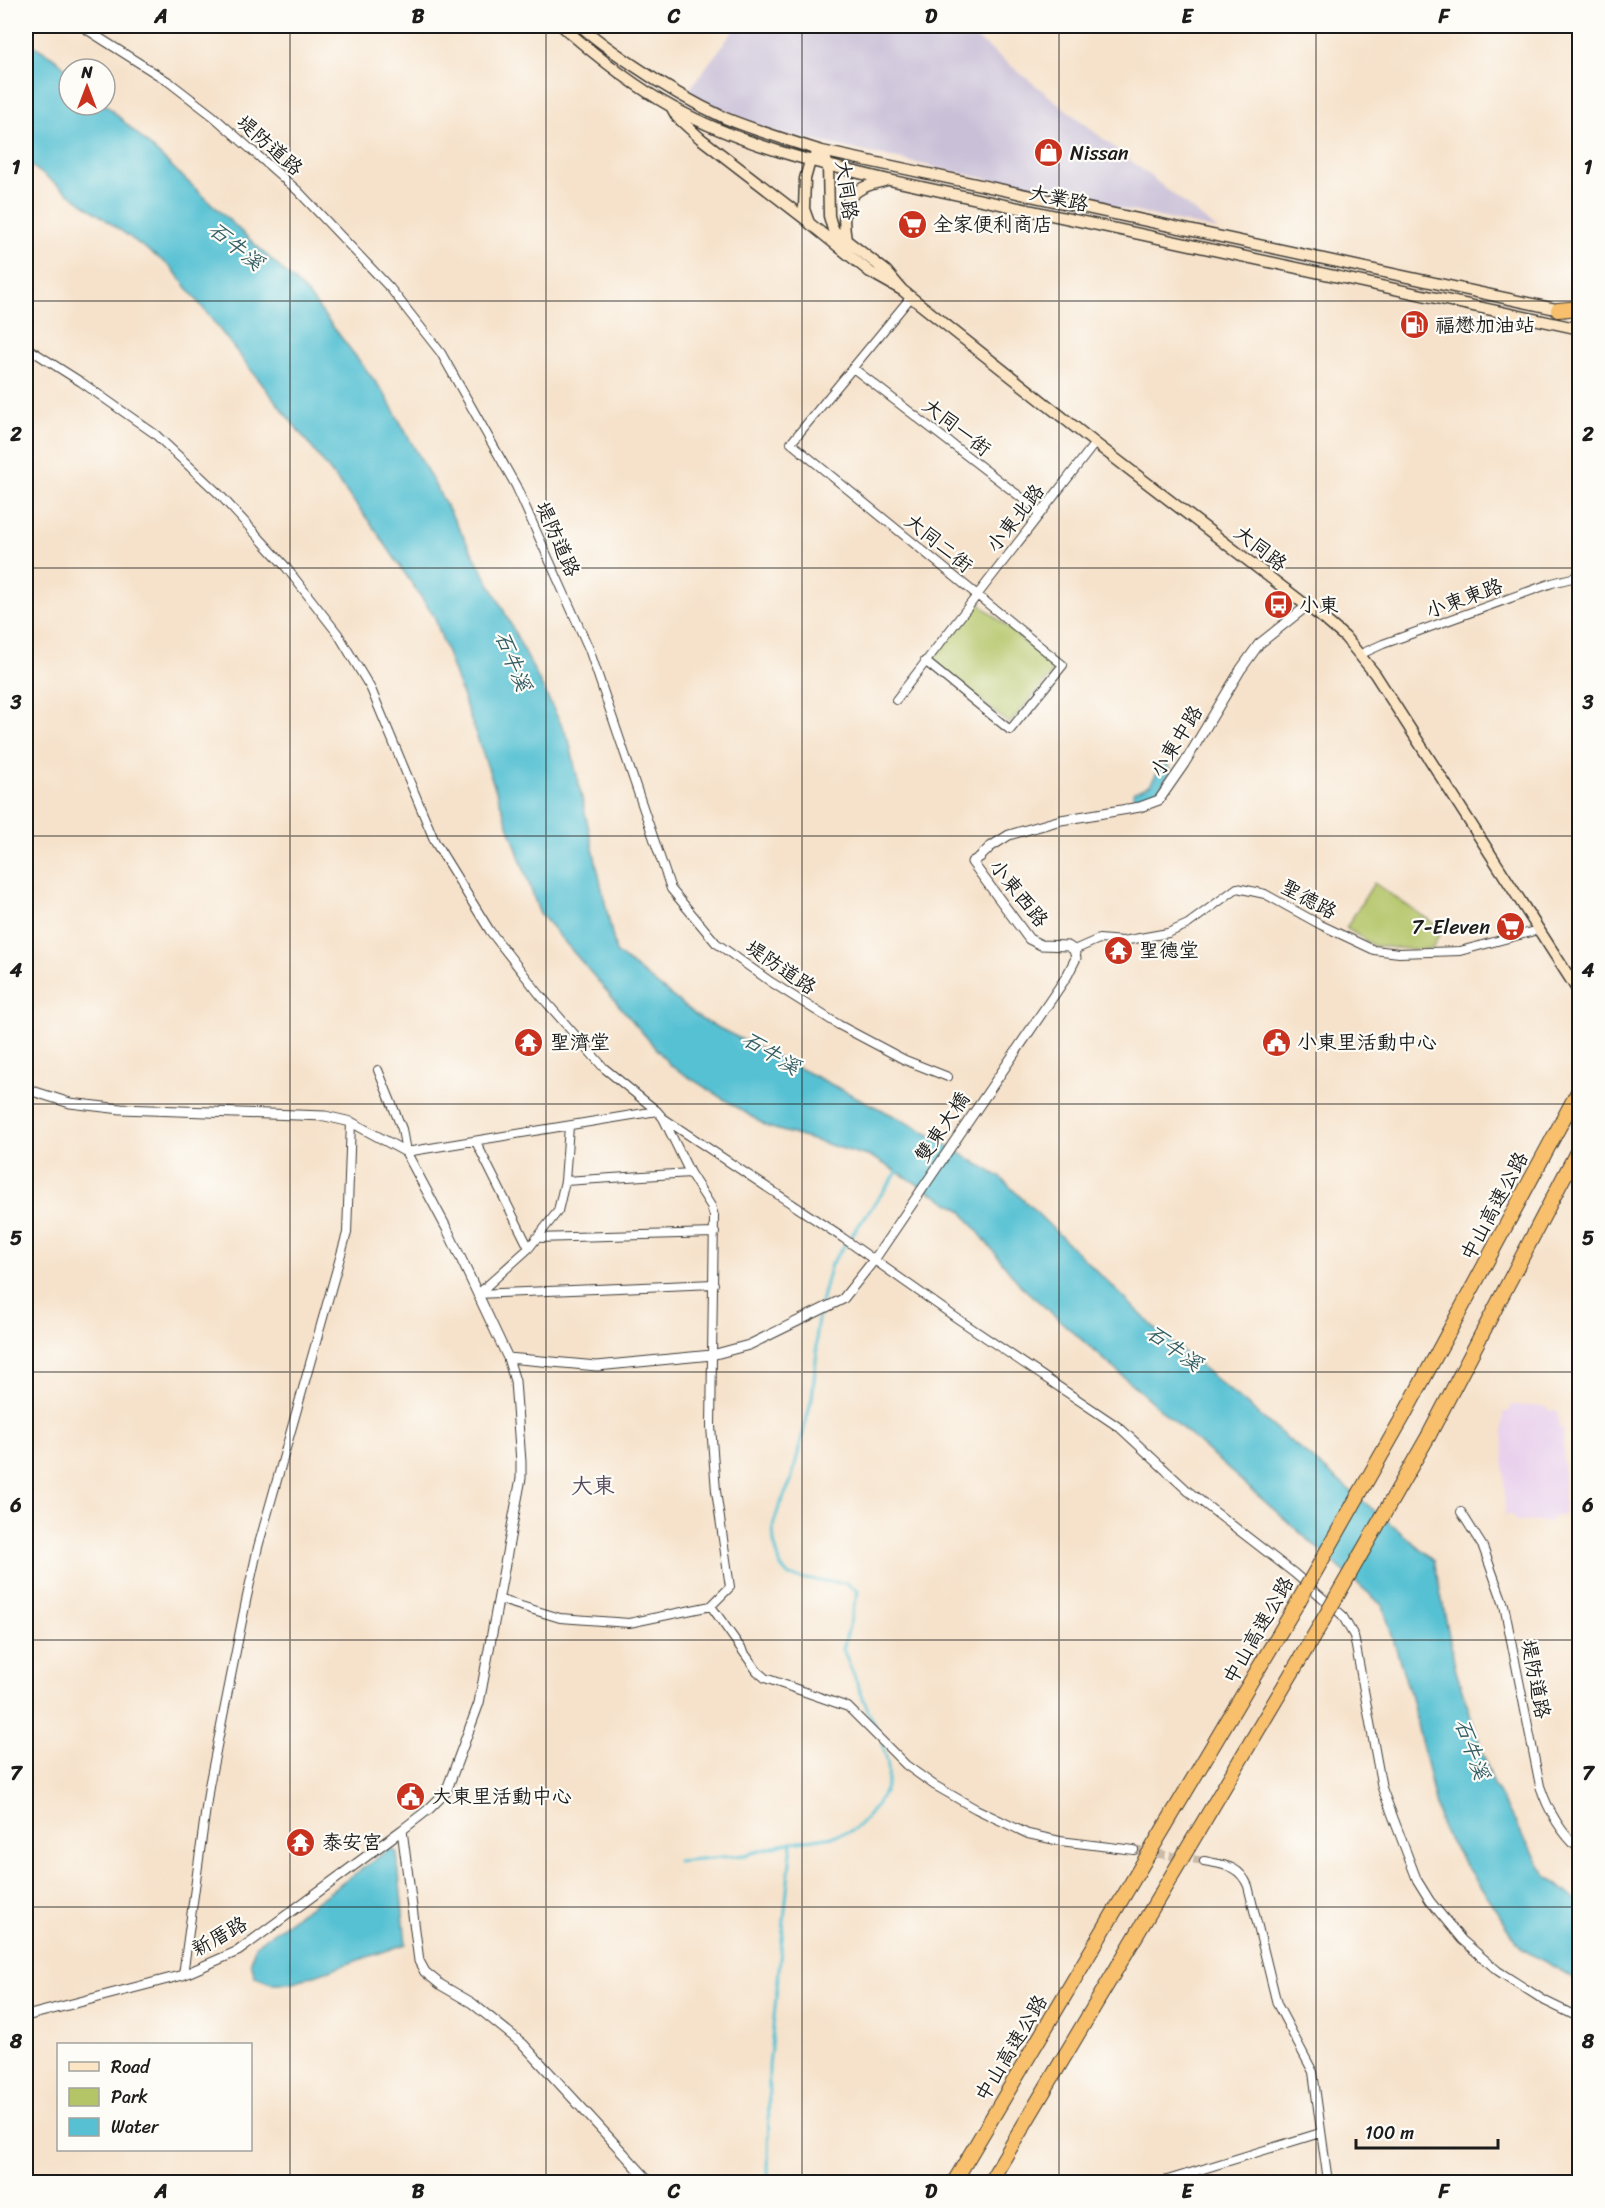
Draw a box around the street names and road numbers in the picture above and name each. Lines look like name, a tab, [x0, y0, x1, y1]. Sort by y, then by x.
street label: 堤防道路	[228, 106, 312, 185]
street label: 大同路	[825, 158, 868, 223]
street label: 大業路	[1026, 175, 1093, 222]
street label: 大同一街	[914, 389, 999, 466]
street label: 小東北路	[977, 475, 1054, 561]
street label: 堤防道路	[525, 496, 590, 584]
street label: 大同二街	[897, 505, 981, 582]
street label: 大同路	[1226, 516, 1296, 581]
street label: 小東東路	[1421, 568, 1509, 629]
street label: 小東中路	[1140, 697, 1213, 784]
street label: 小東西路	[980, 851, 1058, 936]
street label: 聖德路	[1274, 870, 1344, 929]
street label: 堤防道路	[738, 931, 824, 1005]
street label: 雙東大橋	[906, 1084, 979, 1170]
street label: 中山高速公路	[1451, 1144, 1539, 1267]
street label: 中山高速公路	[1213, 1569, 1304, 1691]
street label: 堤防道路	[1511, 1636, 1561, 1723]
street label: 新厝路	[185, 1906, 255, 1966]
street label: 中山高速公路	[966, 1987, 1058, 2109]

